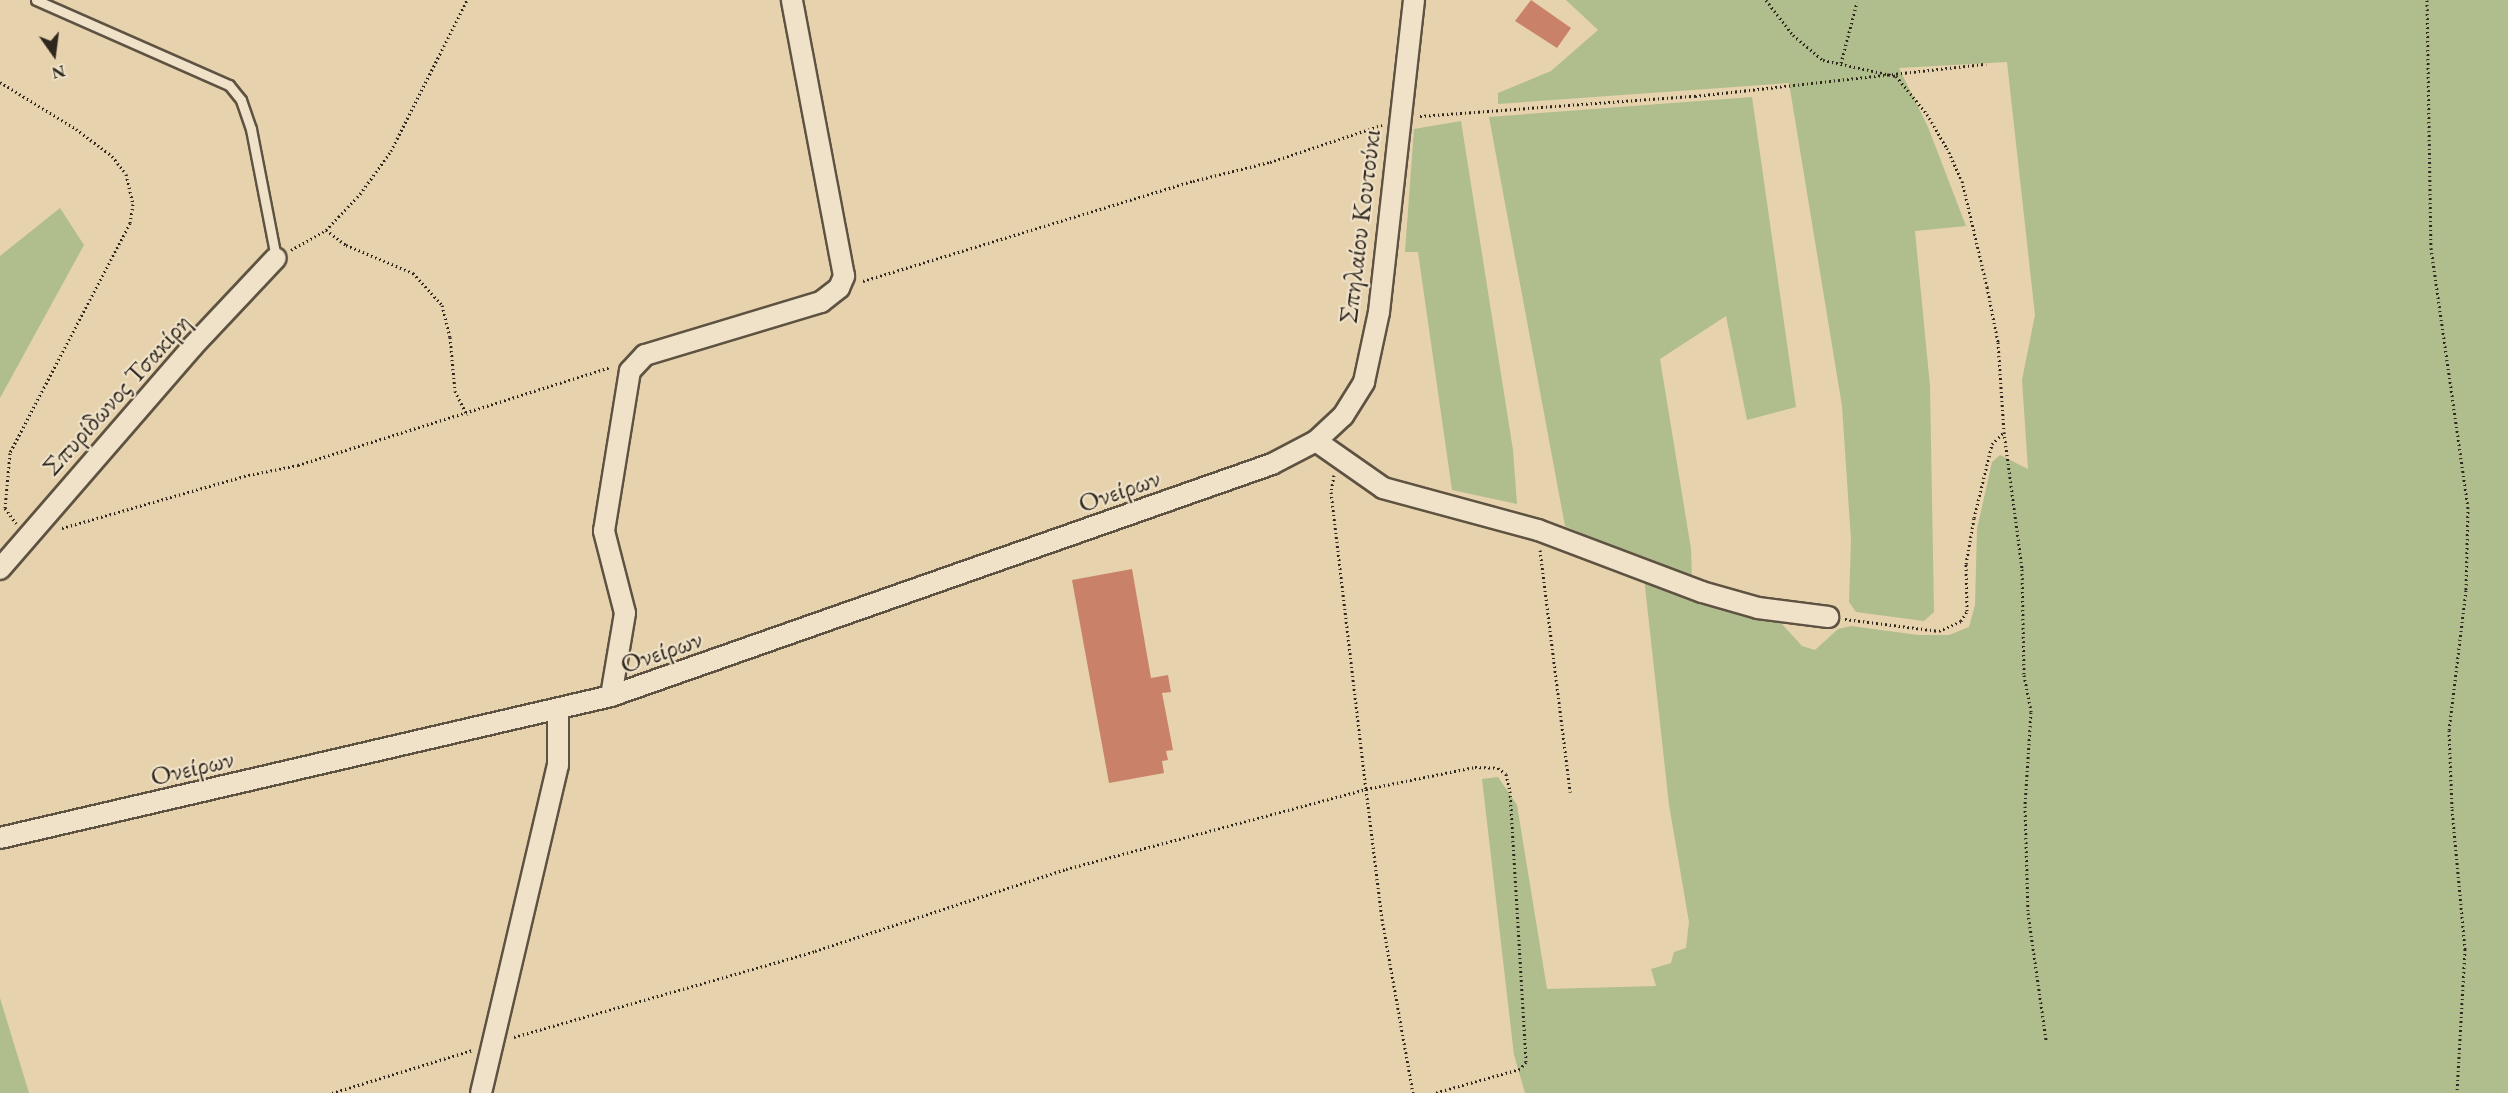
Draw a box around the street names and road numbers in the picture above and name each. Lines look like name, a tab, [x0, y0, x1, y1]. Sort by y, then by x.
street label: Σπηλαίου Κουτούκι	[1331, 127, 1387, 325]
street label: Σπυρίδωνος Τσακίρη	[35, 306, 197, 482]
street label: Ονείρων	[1074, 461, 1164, 519]
street label: Ονείρων	[616, 622, 706, 680]
street label: Ονείρων	[147, 742, 237, 792]

